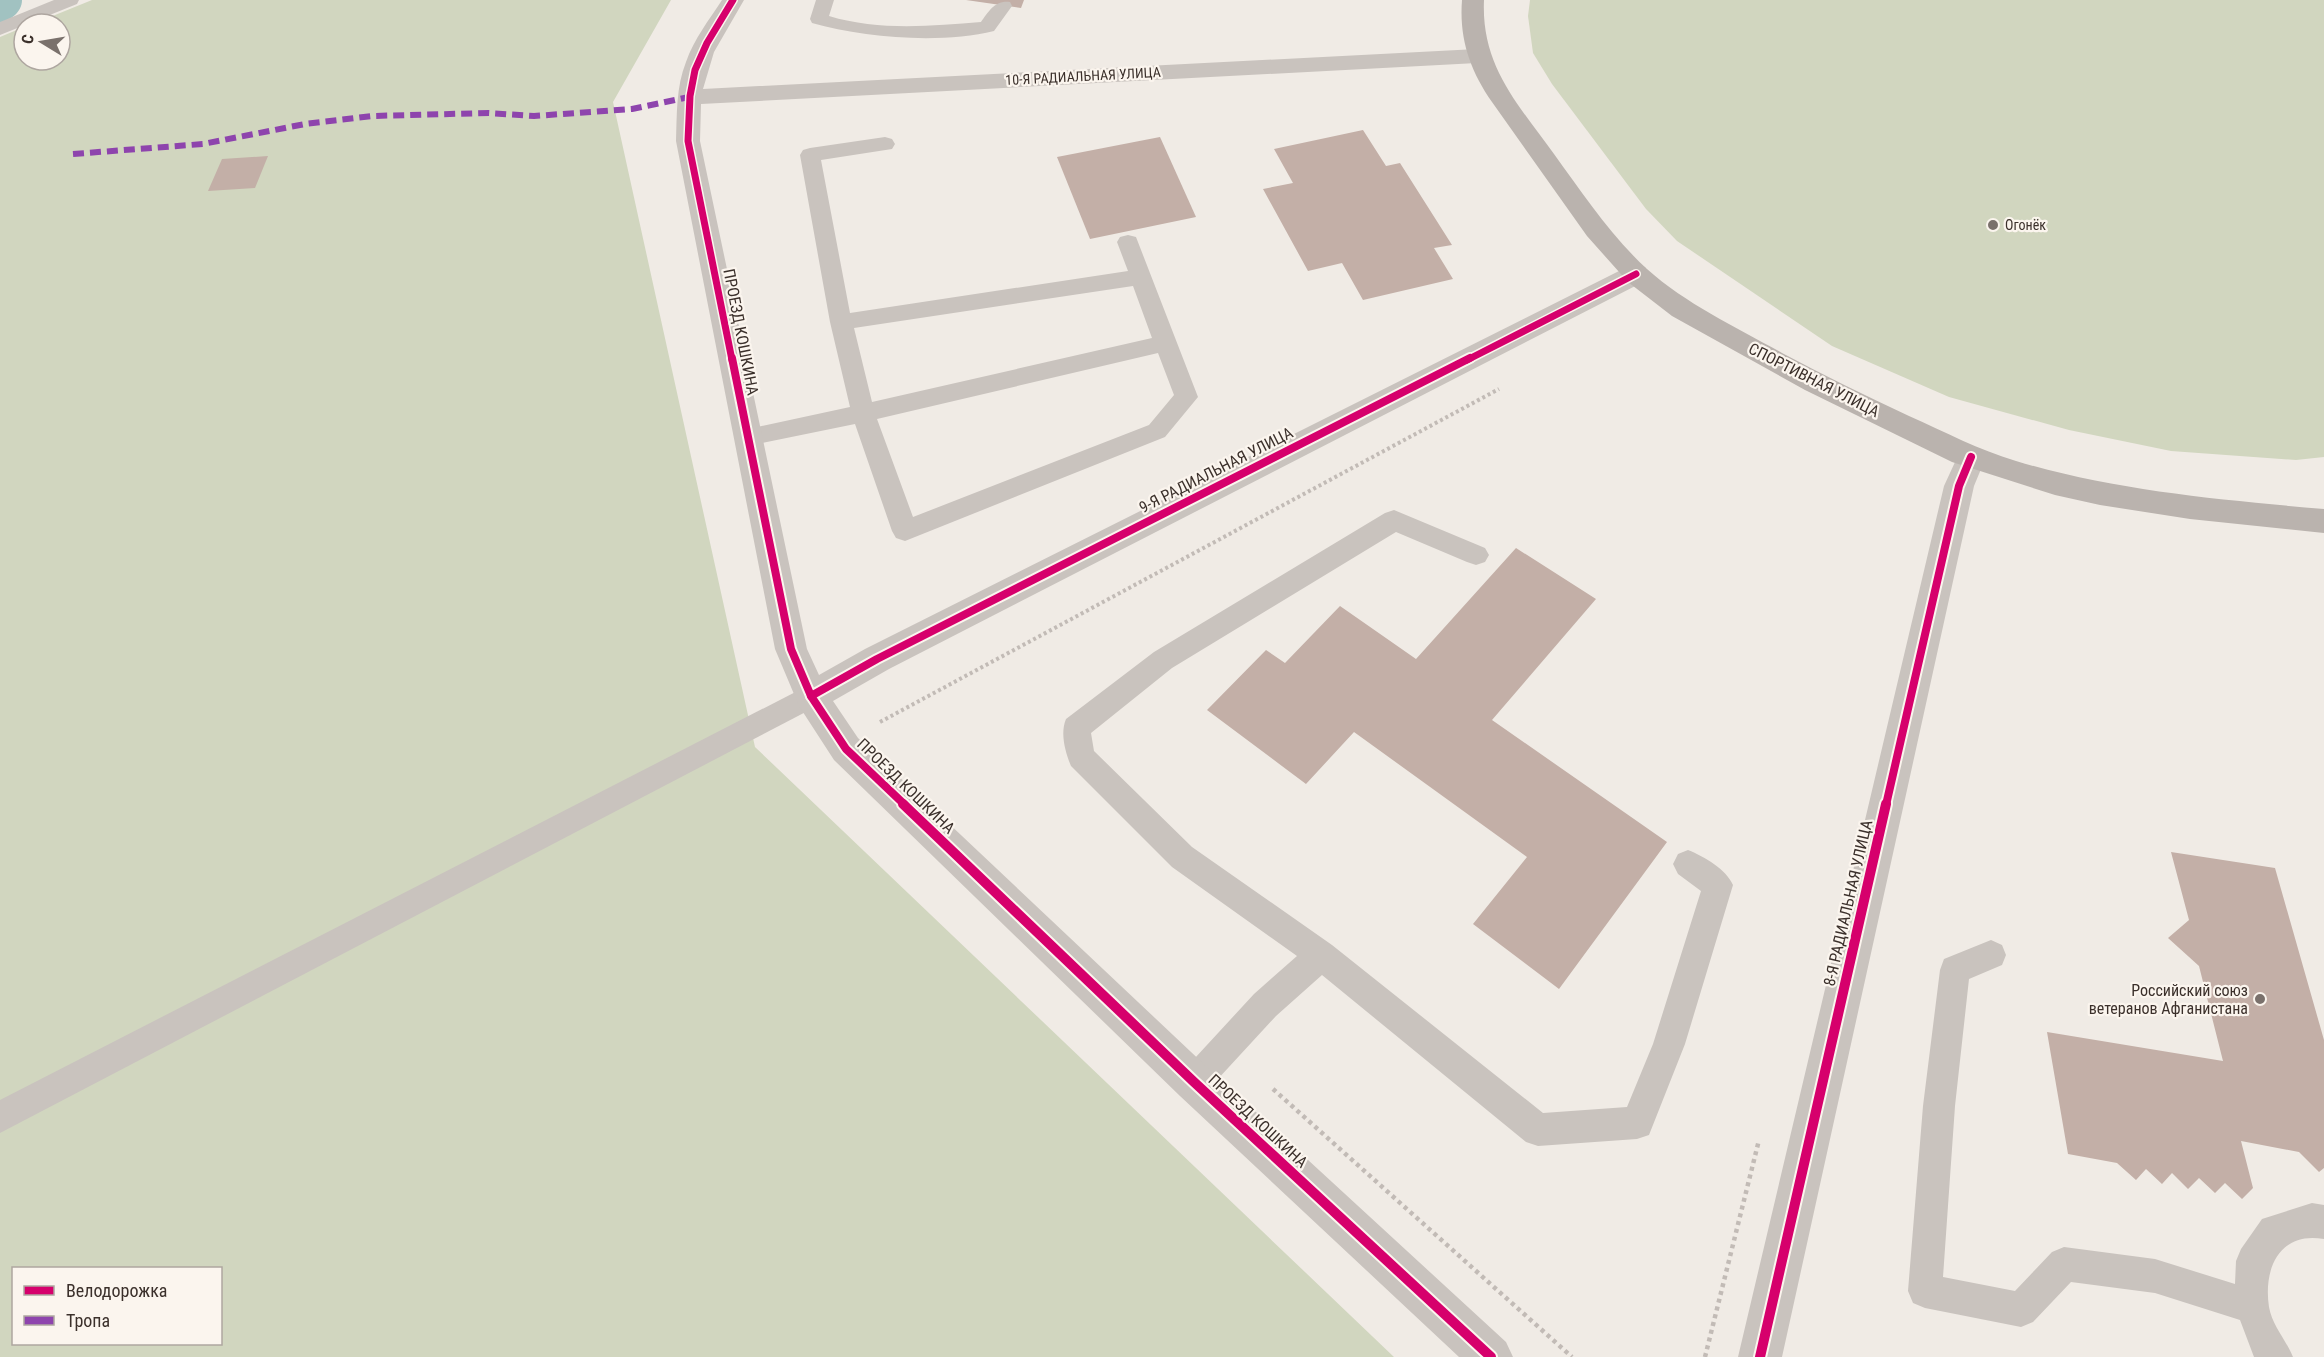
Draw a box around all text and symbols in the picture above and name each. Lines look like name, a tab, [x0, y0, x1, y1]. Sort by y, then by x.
north arrow	[12, 12, 72, 72]
text: С	[18, 33, 38, 46]
street label: 10-Я РАДИАЛЬНАЯ УЛИЦА	[1005, 64, 1161, 88]
place label: Огонёк	[2005, 217, 2046, 233]
marker: Огонёк	[1986, 218, 2000, 232]
street label: ПРОЕЗД КОШКИНА	[719, 267, 763, 397]
street label: СПОРТИВНАЯ УЛИЦА	[1745, 339, 1883, 421]
street label: 9-Я РАДИАЛЬНАЯ УЛИЦА	[1136, 423, 1296, 517]
street label: ПРОЕЗД КОШКИНА	[853, 735, 959, 837]
street label: 8-Я РАДИАЛЬНАЯ УЛИЦА	[1820, 818, 1876, 988]
place label: Российский союз ветеранов Афганистана	[2089, 981, 2248, 1018]
marker: Российский союз ветеранов Афганистана	[2253, 992, 2267, 1006]
street label: ПРОЕЗД КОШКИНА	[1205, 1070, 1311, 1172]
legend	[12, 1267, 222, 1345]
text: Велодорожка	[66, 1280, 167, 1301]
text: Тропа	[66, 1310, 110, 1331]

